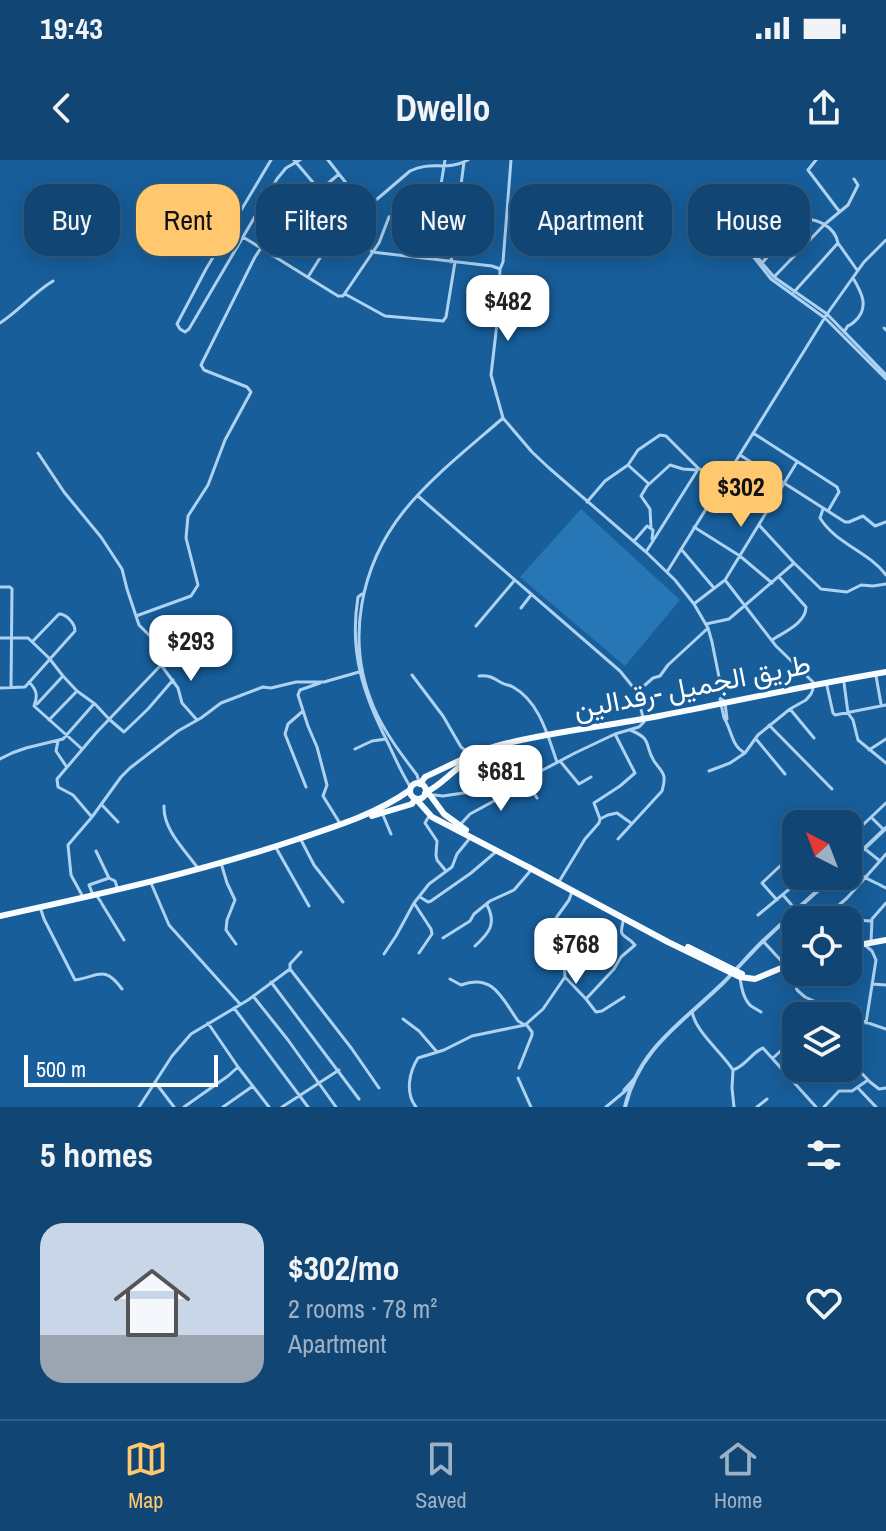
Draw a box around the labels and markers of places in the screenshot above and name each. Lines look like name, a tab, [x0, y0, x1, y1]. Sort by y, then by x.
pin: $482	[461, 275, 555, 343]
pin: $302	[694, 461, 788, 529]
pin: $293	[144, 615, 238, 683]
pin: $681	[454, 745, 548, 813]
pin: $768	[529, 918, 623, 986]

